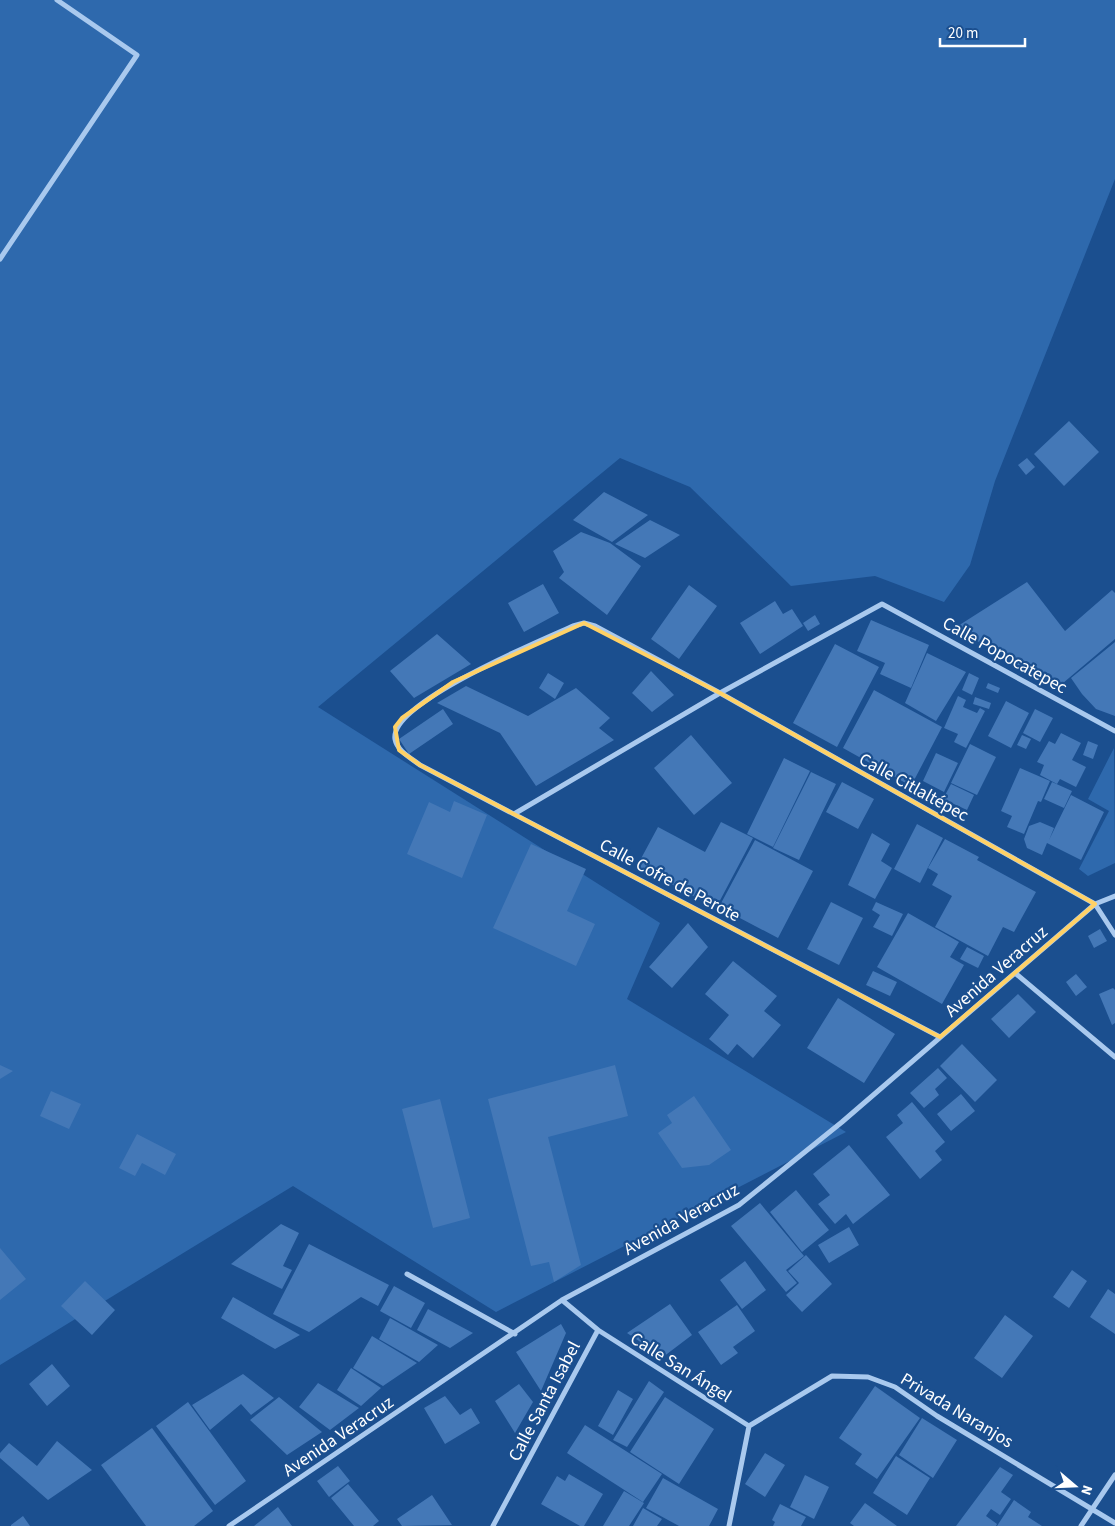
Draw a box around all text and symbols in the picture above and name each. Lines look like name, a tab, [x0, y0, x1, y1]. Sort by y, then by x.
scale bar	[940, 15, 1025, 47]
text: 20 m	[948, 23, 978, 44]
street label: Calle Popocatepec	[938, 611, 1072, 700]
street label: Calle Citlaltépec	[854, 747, 973, 828]
street label: Calle Cofre de Perote	[595, 833, 745, 928]
street label: Avenida Veracruz	[940, 920, 1053, 1023]
street label: Avenida Veracruz	[619, 1177, 744, 1262]
street label: Calle San Ángel	[625, 1326, 736, 1409]
street label: Calle Santa Isabel	[502, 1337, 587, 1466]
street label: Privada Naranjos	[896, 1367, 1018, 1454]
street label: Avenida Veracruz	[278, 1390, 399, 1483]
north arrow	[1050, 1461, 1100, 1511]
text: N	[1075, 1482, 1097, 1498]

